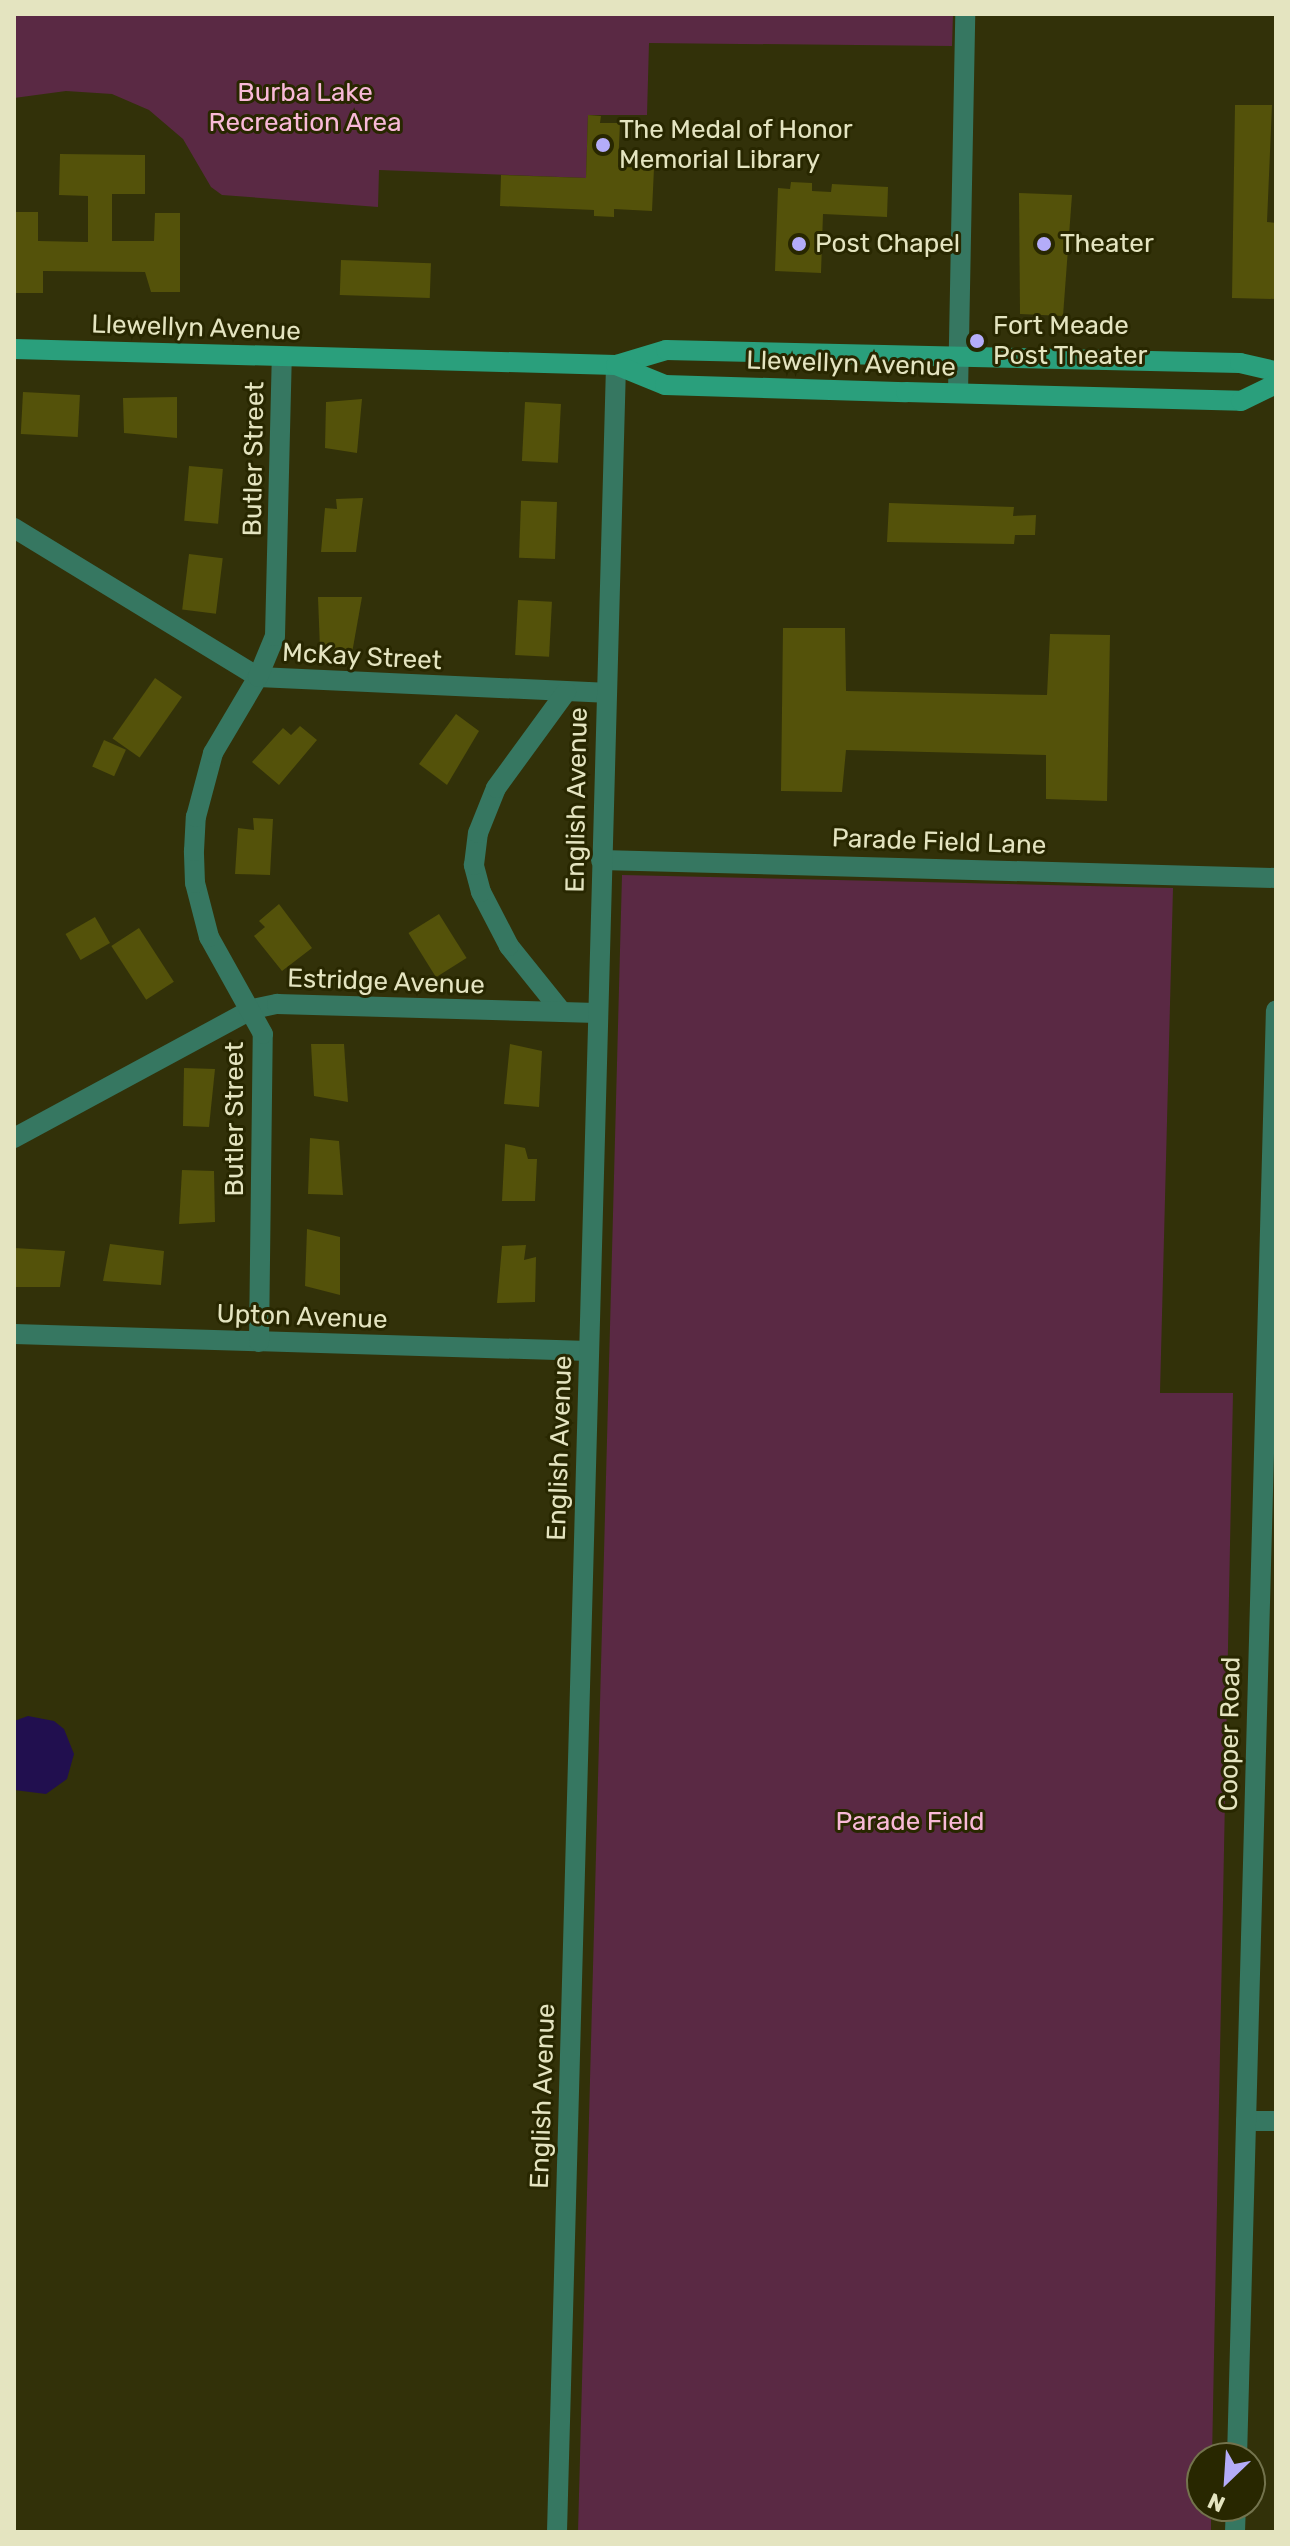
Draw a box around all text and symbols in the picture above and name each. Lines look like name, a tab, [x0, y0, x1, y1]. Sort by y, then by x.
park label: Burba Lake Recreation Area	[208, 77, 402, 138]
place label: The Medal of Honor Memorial Library	[619, 114, 853, 176]
marker: The Medal of Honor Memorial Library	[594, 136, 612, 154]
place label: Post Chapel	[815, 228, 960, 260]
place label: Theater	[1060, 228, 1154, 260]
marker: Post Chapel	[790, 235, 808, 253]
marker: Theater	[1035, 235, 1053, 253]
street label: Llewellyn Avenue	[90, 309, 302, 347]
place label: Fort Meade Post Theater	[993, 310, 1148, 372]
marker: Fort Meade Post Theater	[968, 332, 986, 350]
street label: Llewellyn Avenue	[745, 345, 957, 383]
street label: Butler Street	[237, 381, 271, 537]
street label: McKay Street	[281, 637, 443, 677]
street label: English Avenue	[560, 707, 594, 893]
street label: Parade Field Lane	[831, 823, 1047, 861]
street label: Estridge Avenue	[286, 963, 486, 1001]
street label: Butler Street	[219, 1041, 251, 1197]
street label: Upton Avenue	[216, 1298, 388, 1336]
street label: English Avenue	[541, 1354, 579, 1542]
street label: Cooper Road	[1213, 1656, 1247, 1812]
park label: Parade Field	[835, 1806, 985, 1838]
street label: English Avenue	[524, 2002, 562, 2190]
north arrow	[1186, 2442, 1266, 2522]
text: N	[1204, 2487, 1229, 2518]

